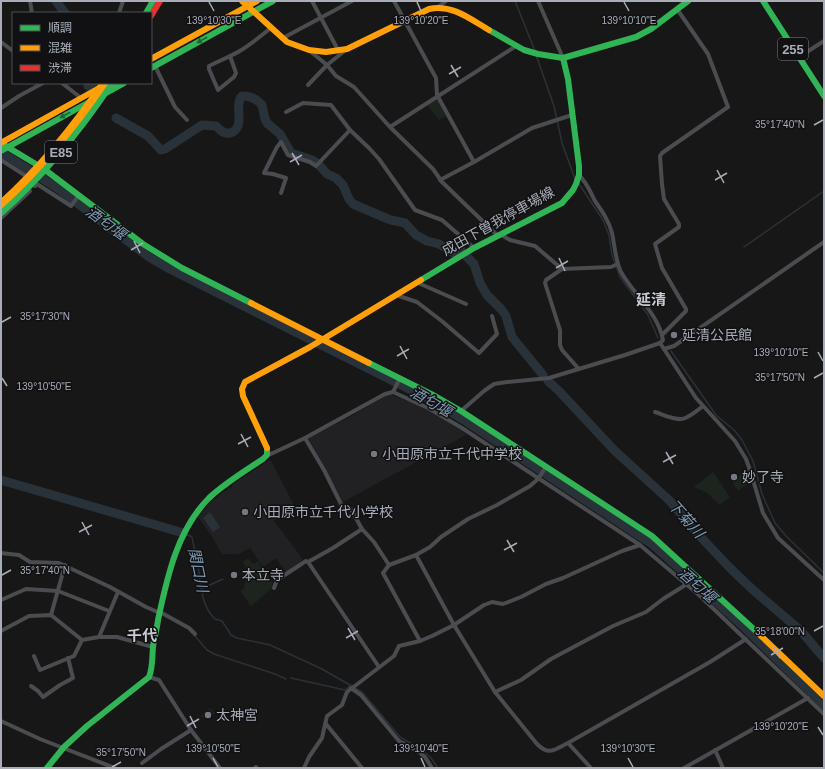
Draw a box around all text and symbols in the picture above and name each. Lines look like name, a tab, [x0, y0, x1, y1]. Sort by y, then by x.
legend	[12, 12, 152, 84]
text: 139°10'30"E	[186, 15, 242, 26]
text: 139°10'20"E	[393, 15, 449, 26]
text: 139°10'10"E	[601, 15, 657, 26]
text: 順調	[48, 21, 72, 35]
one-way arrow	[196, 37, 208, 43]
road number: 255	[778, 38, 808, 60]
text: 混雑	[48, 41, 72, 55]
text: 渋滞	[48, 61, 72, 75]
one-way arrow	[59, 112, 71, 119]
text: 35°17'40"N	[755, 119, 805, 130]
road number: E85	[45, 141, 77, 163]
street label: 成田下曽我停車場線	[439, 183, 557, 259]
water label: 酒匂堰	[83, 202, 132, 244]
district label: 延清	[636, 291, 666, 308]
text: 35°17'30"N	[20, 311, 70, 322]
place label: 延清公民館	[682, 327, 752, 343]
marker: 延清公民館	[669, 330, 679, 340]
text: 139°10'10"E	[753, 347, 809, 358]
text: 35°17'50"N	[755, 372, 805, 383]
text: 139°10'50"E	[16, 381, 72, 392]
water label: 酒匂堰	[408, 383, 458, 422]
place label: 小田原市立千代中学校	[382, 446, 522, 462]
marker: 小田原市立千代中学校	[369, 449, 379, 459]
place label: 妙了寺	[742, 469, 784, 485]
marker: 妙了寺	[729, 472, 739, 482]
water label: 下菊川	[665, 496, 709, 543]
place label: 小田原市立千代小学校	[253, 504, 393, 520]
marker: 小田原市立千代小学校	[240, 507, 250, 517]
water label: 関口川	[185, 546, 212, 596]
water label: 酒匂堰	[675, 563, 722, 608]
text: 35°17'40"N	[20, 565, 70, 576]
place label: 本立寺	[242, 567, 284, 583]
marker: 本立寺	[229, 570, 239, 580]
text: 35°18'00"N	[755, 626, 805, 637]
district label: 千代	[127, 627, 157, 644]
place label: 太神宮	[216, 707, 258, 723]
marker: 太神宮	[203, 710, 213, 720]
text: 139°10'20"E	[753, 721, 809, 732]
text: 139°10'50"E	[185, 743, 241, 754]
text: 139°10'40"E	[393, 743, 449, 754]
text: 139°10'30"E	[600, 743, 656, 754]
text: 35°17'50"N	[96, 747, 146, 758]

